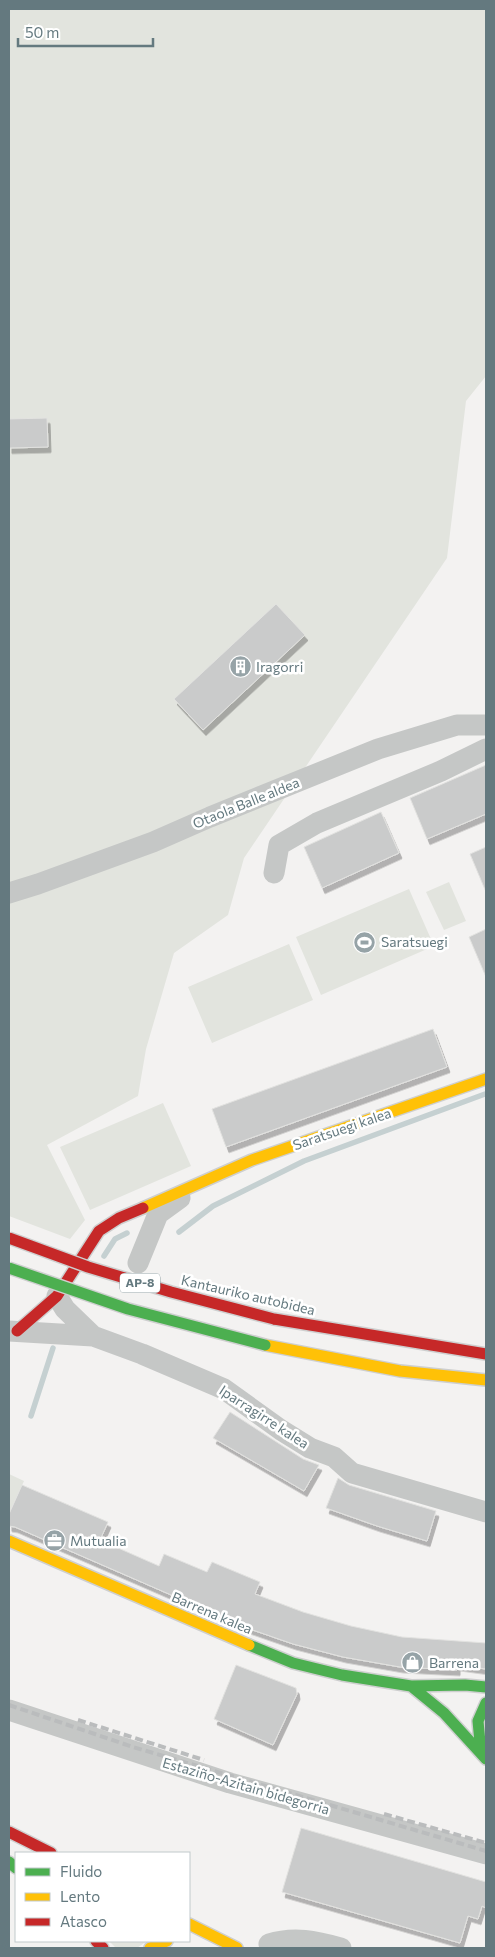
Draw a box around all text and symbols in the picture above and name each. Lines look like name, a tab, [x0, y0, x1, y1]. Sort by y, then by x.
scale bar	[18, 15, 152, 47]
text: 50 m	[25, 23, 59, 41]
building icon: Iragorri	[228, 655, 252, 679]
place label: Iragorri	[256, 658, 303, 675]
street label: Otaola Balle aldea	[190, 773, 302, 832]
sports icon: Saratsuegi	[353, 930, 377, 954]
place label: Saratsuegi	[381, 933, 448, 950]
street label: Saratsuegi kalea	[291, 1104, 393, 1153]
street label: Kantauriko autobidea	[179, 1271, 317, 1318]
road number: AP-8	[120, 1274, 160, 1292]
street label: Iparragirre kalea	[216, 1381, 312, 1452]
office icon: Mutualia	[42, 1529, 66, 1553]
place label: Mutualia	[70, 1532, 127, 1549]
street label: Barrena kalea	[169, 1588, 255, 1637]
shop icon: Barrena	[401, 1651, 425, 1675]
place label: Barrena	[429, 1654, 479, 1671]
street label: Estaziño-Azitain bidegorria	[161, 1753, 332, 1818]
legend	[15, 1852, 190, 1942]
text: Fluido	[60, 1862, 102, 1880]
text: Lento	[60, 1887, 100, 1905]
text: Atasco	[60, 1912, 107, 1930]

